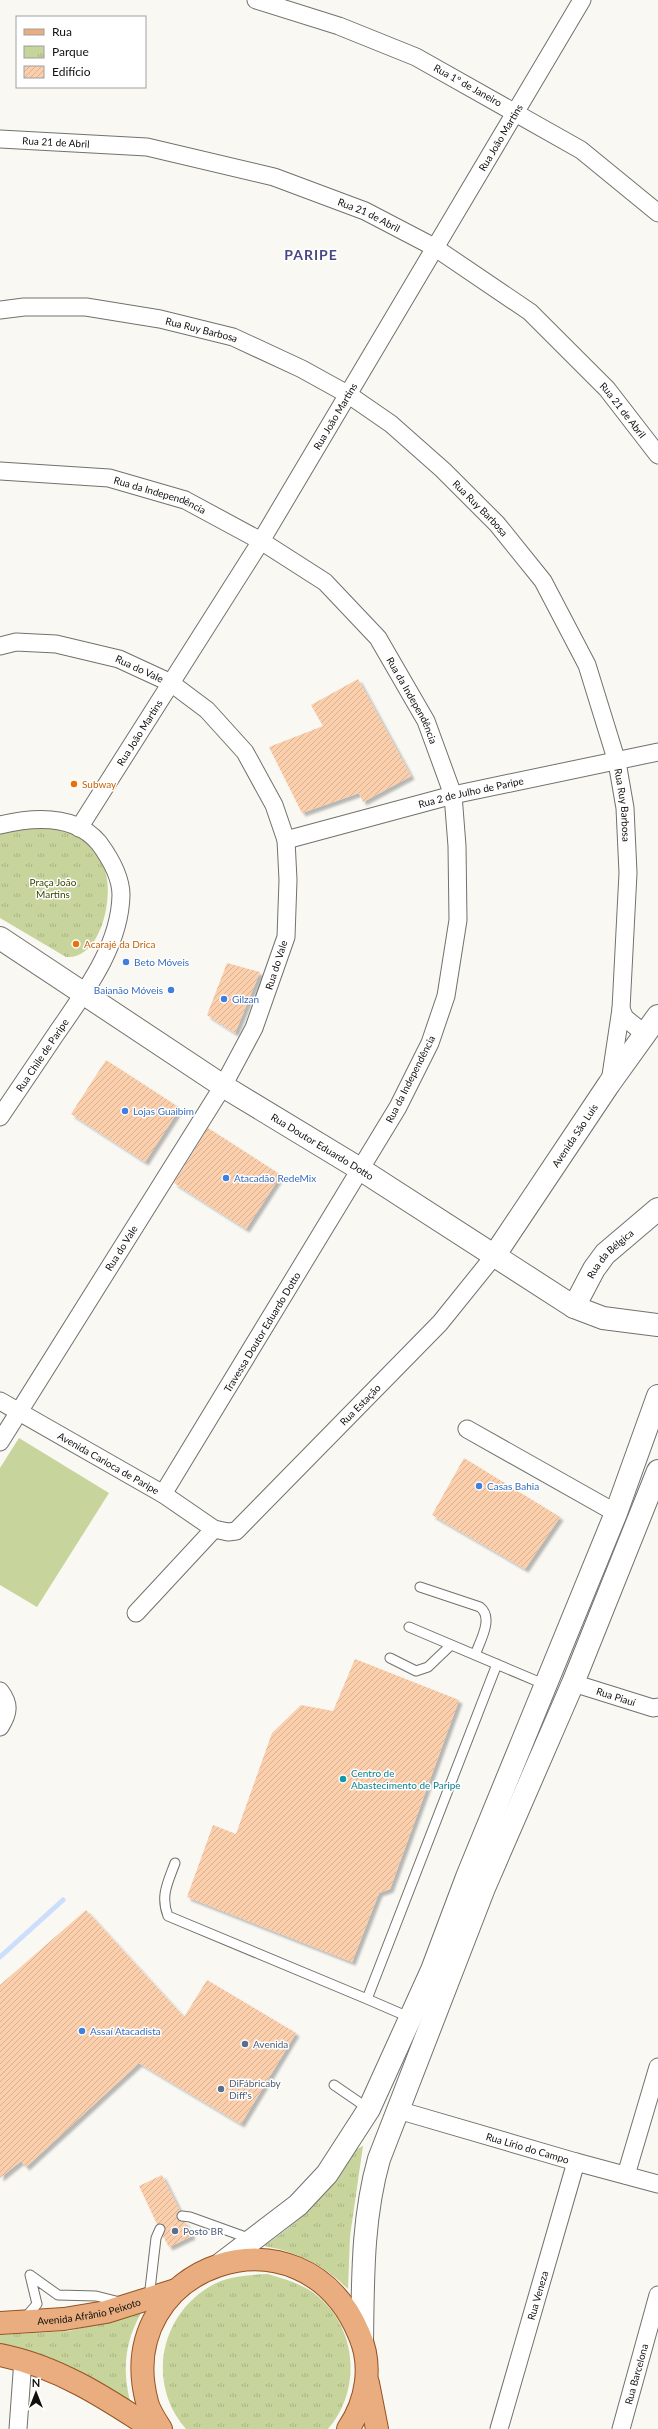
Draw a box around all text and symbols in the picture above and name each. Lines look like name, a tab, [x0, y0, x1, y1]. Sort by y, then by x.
legend	[16, 16, 146, 88]
text: Rua	[52, 24, 72, 39]
text: Parque	[52, 44, 89, 59]
street label: Rua 1º de Janeiro	[432, 61, 504, 109]
text: Edifício	[52, 64, 91, 79]
street label: Rua João Martins	[476, 102, 525, 173]
street label: Rua 21 de Abril	[22, 134, 90, 150]
street label: Rua 21 de Abril	[336, 195, 402, 234]
district label: PARIPE	[284, 246, 338, 263]
street label: Rua Ruy Barbosa	[164, 315, 240, 344]
street label: Rua 21 de Abril	[598, 380, 649, 440]
street label: Rua João Martins	[311, 381, 360, 452]
street label: Rua da Independência	[113, 474, 208, 516]
street label: Rua Ruy Barbosa	[450, 477, 510, 539]
street label: Rua do Vale	[114, 652, 165, 685]
street label: Rua da Independência	[384, 655, 440, 745]
street label: Rua João Martins	[114, 697, 165, 768]
street label: Rua Ruy Barbosa	[612, 767, 633, 842]
street label: Rua 2 de Julho de Paripe	[417, 774, 525, 810]
place label: Subway	[82, 778, 117, 790]
marker: Subway	[69, 779, 79, 789]
park label: Praça João Martins	[30, 876, 77, 900]
place label: Acarajé da Drica	[84, 938, 156, 950]
marker: Acarajé da Drica	[71, 939, 81, 949]
street label: Rua do Vale	[262, 939, 290, 991]
place label: Beto Móveis	[134, 956, 189, 968]
marker: Beto Móveis	[121, 957, 131, 967]
place label: Baianão Móveis	[94, 984, 163, 996]
marker: Baianão Móveis	[166, 985, 176, 995]
place label: Gilzan	[232, 993, 259, 1005]
marker: Gilzan	[219, 994, 229, 1004]
street label: Rua Chile de Paripe	[13, 1016, 71, 1094]
street label: Rua da Independência	[383, 1033, 437, 1125]
street label: Avenida São Luís	[549, 1102, 600, 1169]
place label: Lojas Guaibim	[133, 1105, 194, 1117]
marker: Lojas Guaibim	[120, 1106, 130, 1116]
street label: Rua Doutor Eduardo Dotto	[269, 1111, 376, 1182]
place label: Atacadão RedeMix	[234, 1172, 316, 1184]
marker: Atacadão RedeMix	[221, 1173, 231, 1183]
street label: Rua do Vale	[102, 1223, 140, 1273]
street label: Rua da Bélgica	[584, 1227, 636, 1280]
street label: Travessa Doutor Eduardo Dotto	[221, 1269, 303, 1394]
street label: Rua Estação	[337, 1381, 383, 1428]
street label: Avenida Carioca de Paripe	[56, 1429, 161, 1497]
place label: Casas Bahia	[487, 1480, 539, 1492]
marker: Casas Bahia	[474, 1481, 484, 1491]
street label: Rua Piauí	[595, 1685, 638, 1708]
place label: Centro de Abastecimento de Paripe	[351, 1767, 461, 1791]
marker: Centro de Abastecimento de Paripe	[338, 1774, 348, 1784]
place label: Assaí Atacadista	[90, 2025, 161, 2037]
marker: Assaí Atacadista	[77, 2026, 87, 2036]
place label: Avenida	[253, 2038, 288, 2050]
marker: Avenida	[240, 2039, 250, 2049]
place label: DiFábricaby Diff's	[229, 2077, 282, 2101]
marker: DiFábricaby Diff's	[216, 2084, 226, 2094]
street label: Rua Lírio do Campo	[485, 2130, 571, 2166]
place label: Posto BR	[183, 2225, 224, 2237]
marker: Posto BR	[170, 2226, 180, 2236]
street label: Rua Veneza	[525, 2269, 550, 2321]
street label: Avenida Afrânio Peixoto	[37, 2295, 142, 2327]
street label: Rua Barcelona	[622, 2342, 650, 2406]
north arrow	[16, 2373, 56, 2413]
text: N	[32, 2376, 40, 2389]

